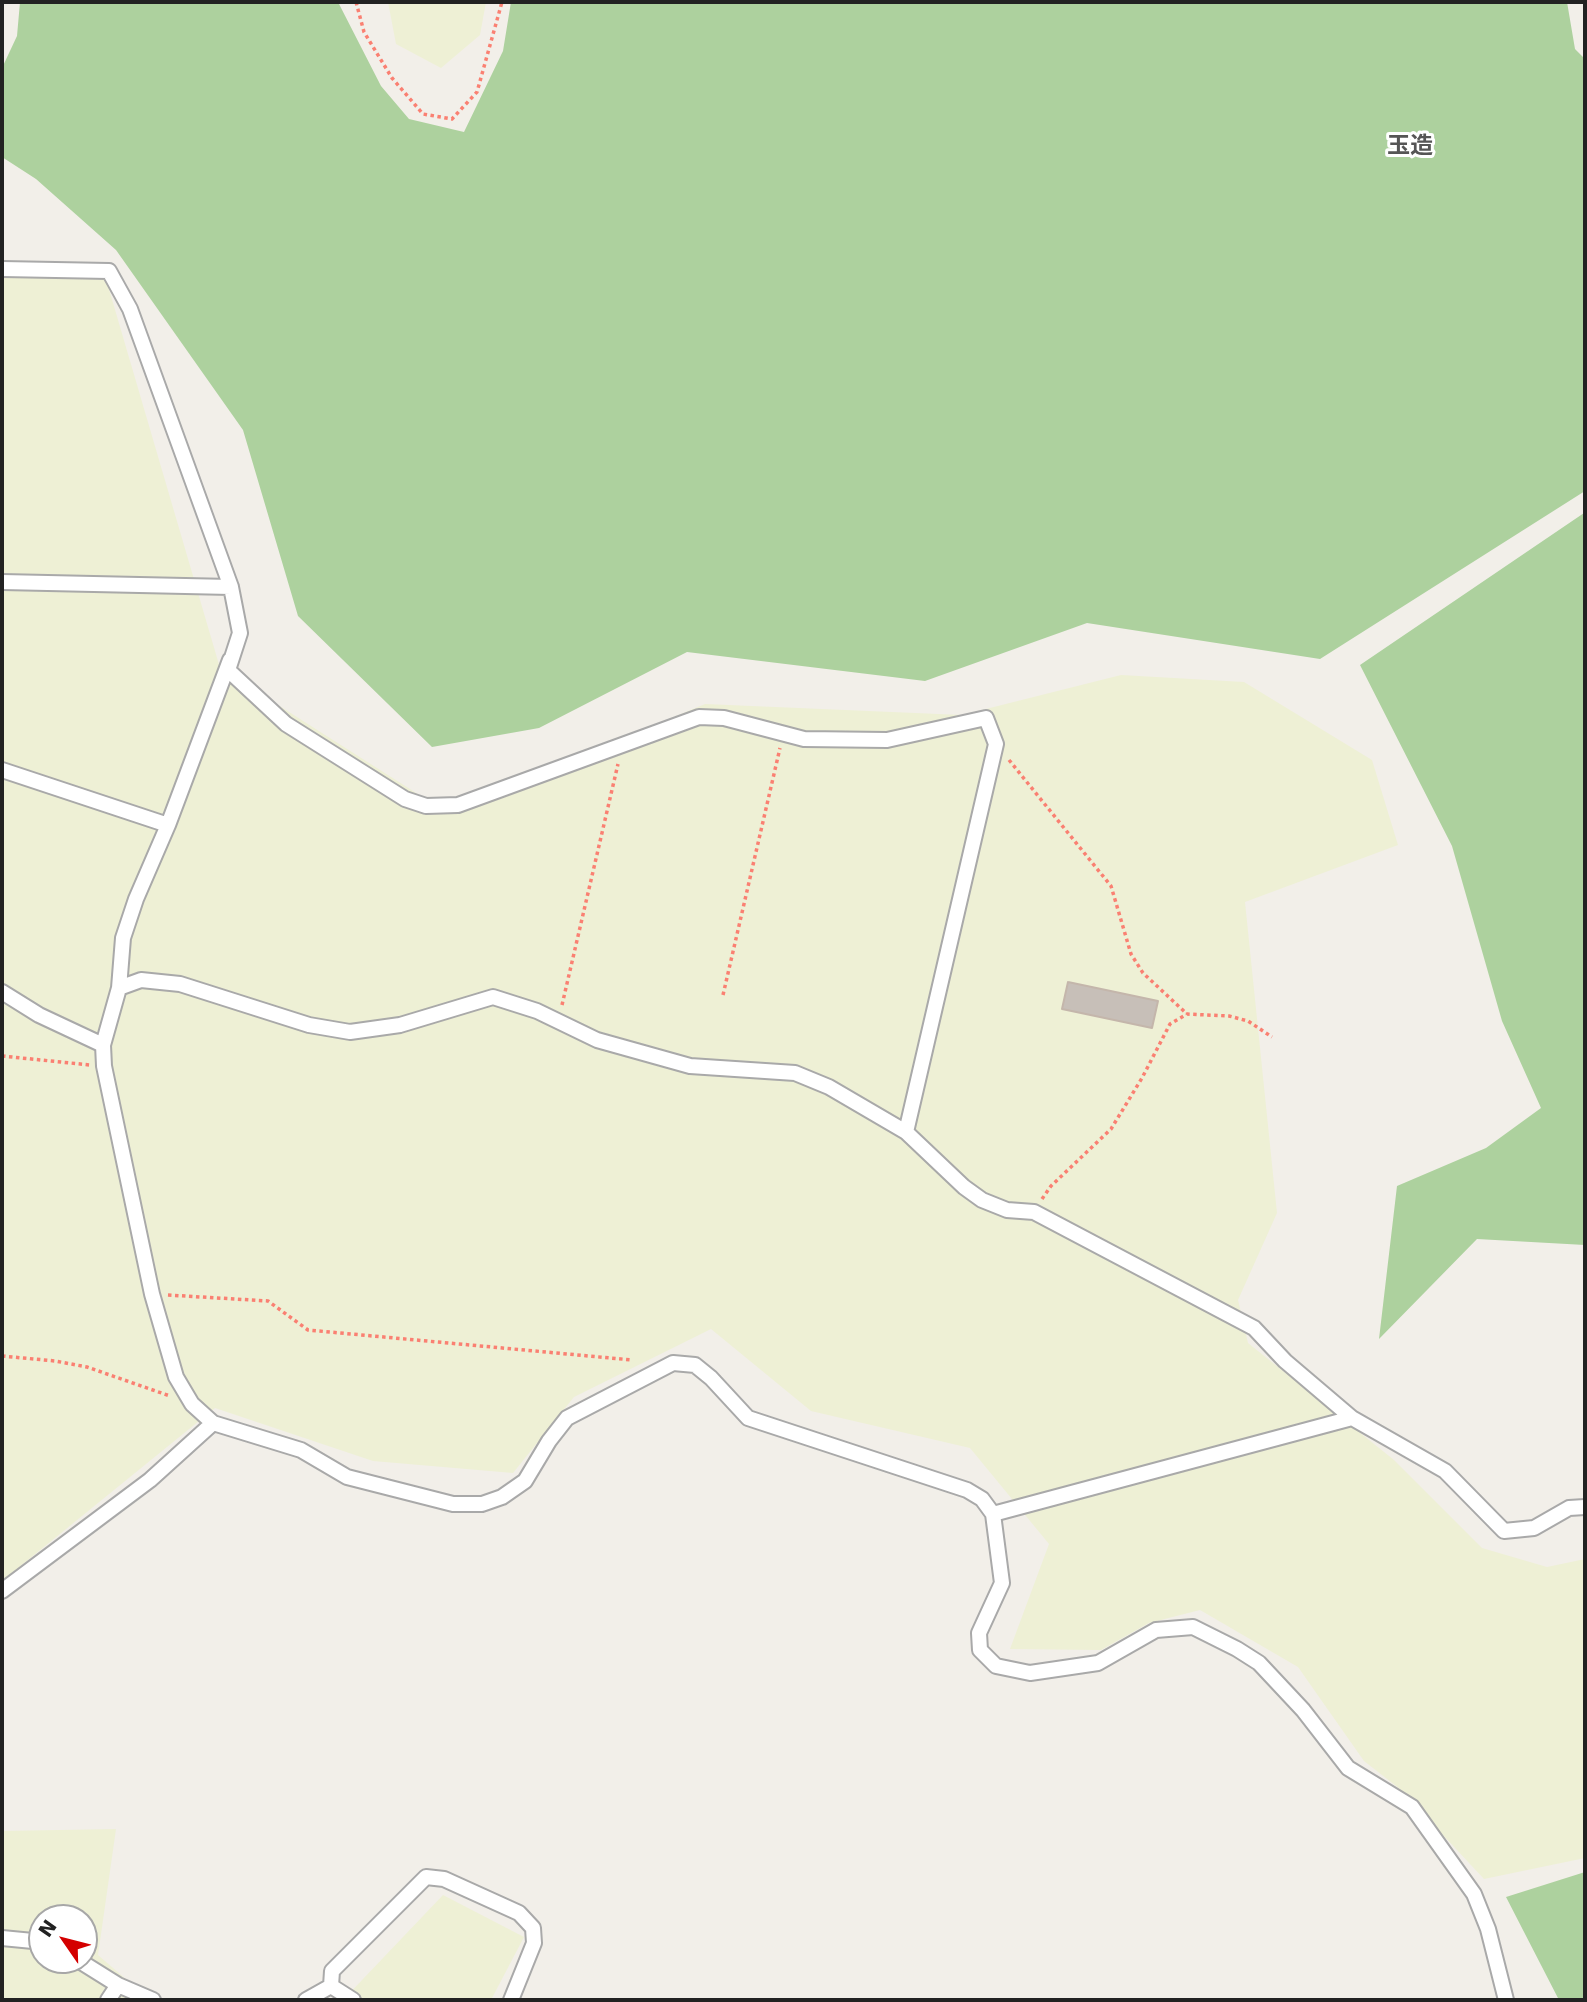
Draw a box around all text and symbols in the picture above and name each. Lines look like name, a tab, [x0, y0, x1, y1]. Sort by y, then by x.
district label: 玉造	[1387, 133, 1433, 161]
north arrow	[28, 1904, 98, 1974]
text: N	[34, 1915, 61, 1941]

